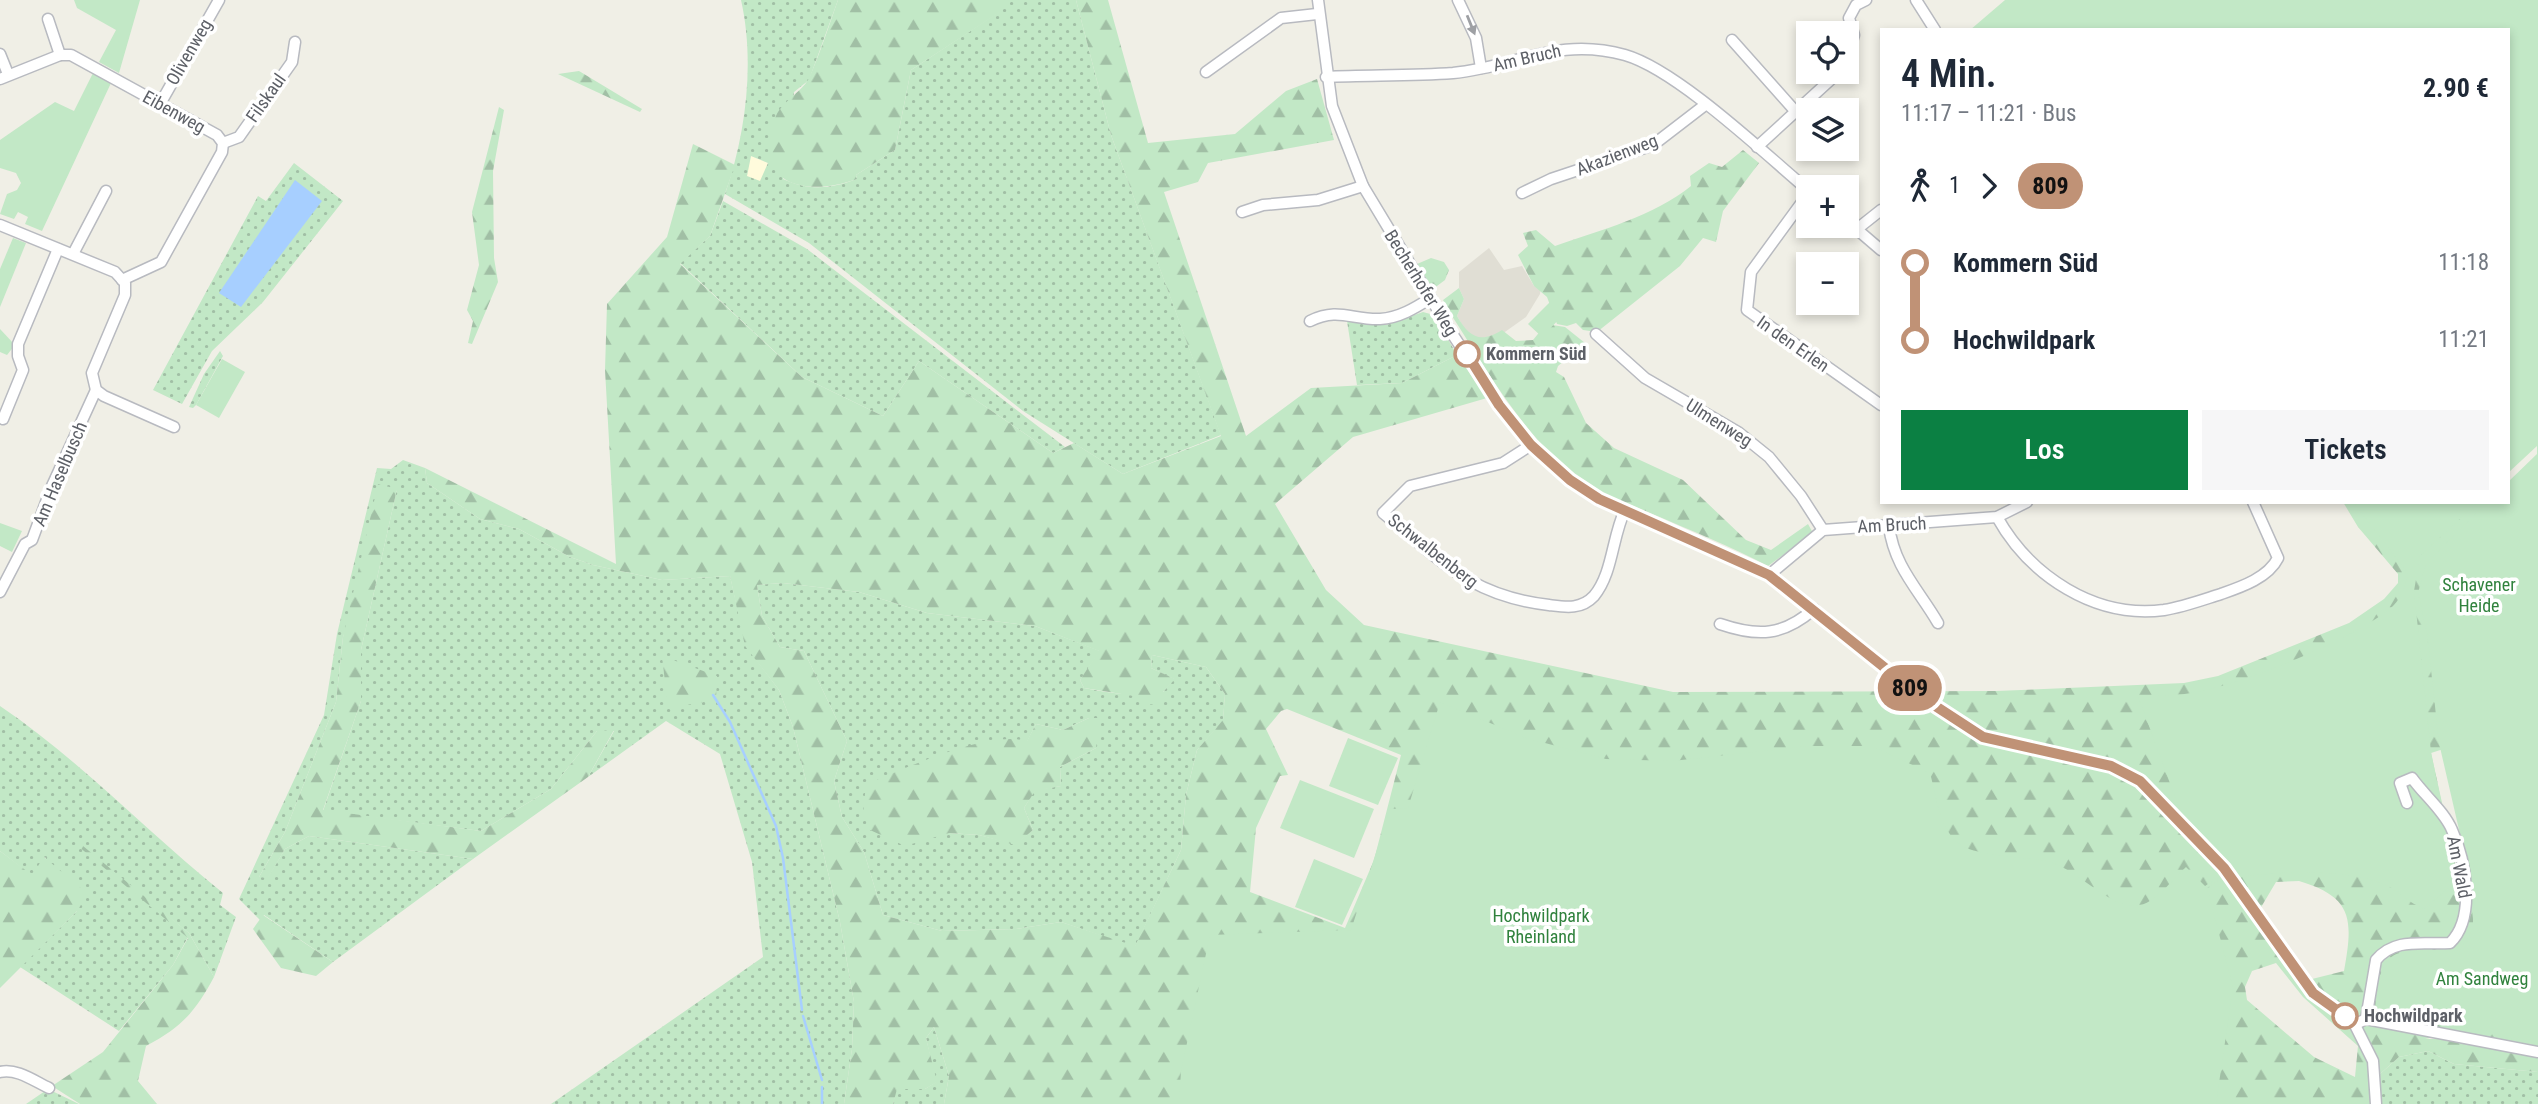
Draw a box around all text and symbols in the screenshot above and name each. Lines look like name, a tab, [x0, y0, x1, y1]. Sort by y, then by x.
one-way arrow	[1465, 14, 1476, 35]
street label: Olivenweg	[161, 15, 216, 89]
map controls	[1796, 21, 1859, 315]
button: locate	[1796, 21, 1859, 84]
street label: Am Bruch	[1491, 40, 1563, 76]
text: 4 Min.	[1901, 52, 1996, 96]
street label: Filskaul	[241, 69, 290, 126]
text: 2.90 €	[2423, 73, 2489, 103]
street label: Eibenweg	[139, 86, 209, 137]
button: layers	[1796, 98, 1859, 161]
text: 11:17 – 11:21 · Bus	[1901, 100, 2077, 127]
street label: Akazienweg	[1573, 129, 1660, 180]
icon: walk	[1901, 167, 1939, 205]
icon: forward	[1970, 167, 2008, 205]
text: 1	[1949, 172, 1960, 199]
text: 809	[2032, 172, 2069, 200]
button: +	[1796, 175, 1859, 238]
street label: Becherhofer Weg	[1380, 226, 1462, 340]
text: Kommern Süd	[1953, 248, 2098, 278]
text: 11:18	[2438, 249, 2489, 276]
button: −	[1796, 252, 1859, 315]
street label: In den Erlen	[1753, 311, 1833, 376]
text: Hochwildpark	[1953, 325, 2095, 355]
text: 11:21	[2438, 326, 2489, 353]
marker: Kommern Süd	[1454, 341, 1480, 367]
place label: Kommern Süd	[1486, 343, 1586, 364]
street label: Ulmenweg	[1682, 394, 1756, 451]
button: Los	[1901, 410, 2188, 490]
button: Tickets	[2202, 410, 2489, 490]
street label: Am Haselbusch	[28, 418, 91, 529]
street label: Schwalbenberg	[1384, 509, 1482, 592]
street label: Am Bruch	[1857, 512, 1927, 537]
park label: Schavener Heide	[2442, 574, 2516, 616]
line badge: 809	[1870, 665, 1950, 711]
text: 809	[1892, 674, 1928, 702]
street label: Am Wald	[2443, 834, 2476, 900]
park label: Hochwildpark Rheinland	[1492, 905, 1590, 947]
park label: Am Sandweg	[2436, 968, 2528, 989]
marker: Hochwildpark	[2332, 1003, 2358, 1029]
place label: Hochwildpark	[2364, 1005, 2463, 1026]

